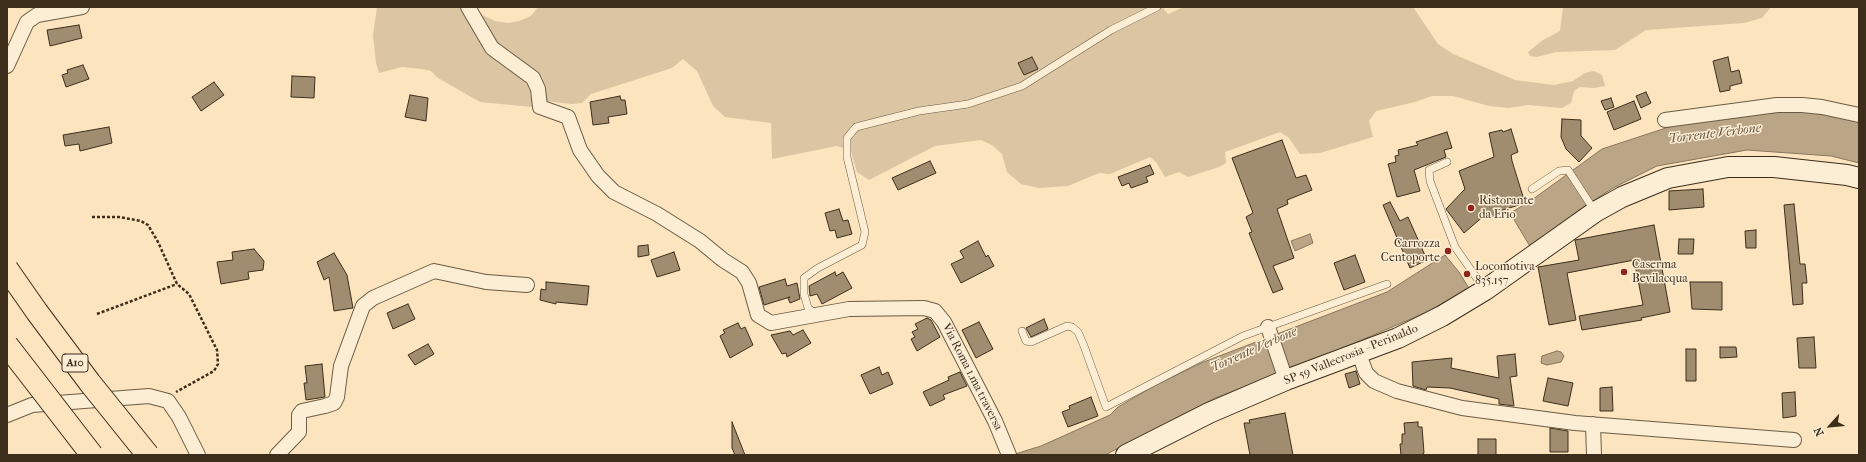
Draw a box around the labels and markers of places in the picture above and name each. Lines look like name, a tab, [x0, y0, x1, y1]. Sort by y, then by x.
place label: Ristorante da Erio	[1479, 194, 1534, 222]
marker: Ristorante da Erio	[1466, 203, 1476, 213]
place label: Carrozza Centoporte	[1381, 237, 1440, 265]
marker: Carrozza Centoporte	[1443, 246, 1453, 256]
place label: Caserma Bevilacqua	[1632, 258, 1688, 286]
place label: Locomotiva 835.157	[1475, 260, 1535, 288]
marker: Caserma Bevilacqua	[1619, 267, 1629, 277]
marker: Locomotiva 835.157	[1462, 269, 1472, 279]

